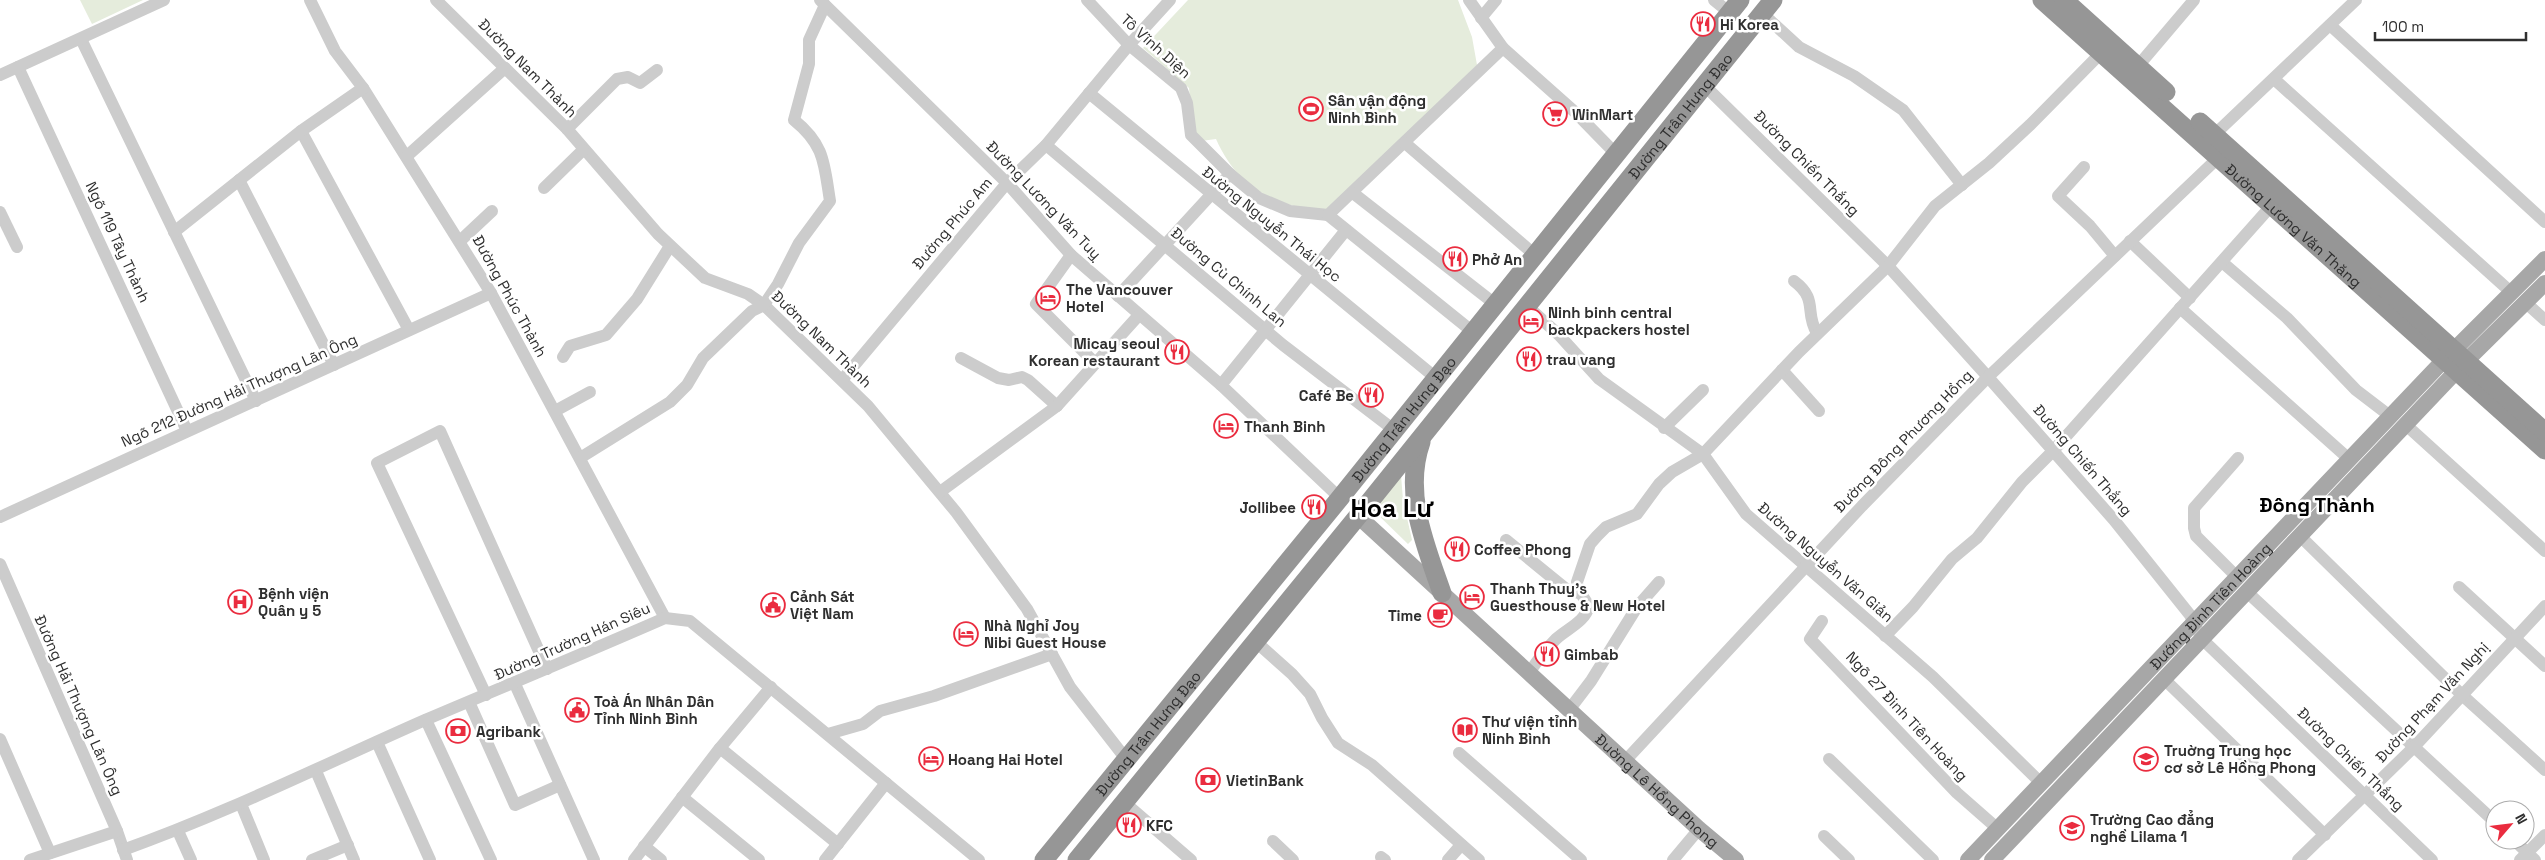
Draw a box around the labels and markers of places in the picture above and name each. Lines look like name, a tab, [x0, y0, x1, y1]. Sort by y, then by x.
restaurant icon: Hi Korea	[1690, 11, 1716, 37]
place label: Hi Korea	[1720, 15, 1779, 34]
place label: Sân vận động Ninh Bình	[1328, 91, 1426, 127]
sports icon: Sân vận động Ninh Bình	[1298, 96, 1324, 122]
supermarket icon: WinMart	[1542, 101, 1568, 127]
place label: WinMart	[1572, 105, 1634, 124]
restaurant icon: Phở An	[1442, 246, 1468, 272]
place label: Phở An	[1472, 250, 1522, 269]
place label: The Vancouver Hotel	[1066, 280, 1173, 316]
hotel icon: The Vancouver Hotel	[1035, 285, 1061, 311]
place label: Ninh binh central backpackers hostel	[1548, 303, 1690, 339]
hotel icon: Ninh binh central backpackers hostel	[1518, 308, 1544, 334]
place label: Micay seoul Korean restaurant	[1029, 334, 1160, 370]
restaurant icon: Micay seoul Korean restaurant	[1164, 339, 1190, 365]
restaurant icon: trau vang	[1516, 346, 1542, 372]
place label: trau vang	[1546, 350, 1616, 369]
restaurant icon: Café Be	[1358, 382, 1384, 408]
place label: Café Be	[1299, 386, 1354, 405]
hotel icon: Thanh Binh	[1213, 413, 1239, 439]
place label: Thanh Binh	[1244, 417, 1325, 436]
restaurant icon: Jollibee	[1301, 494, 1327, 520]
place label: Jollibee	[1239, 498, 1296, 517]
restaurant icon: Coffee Phong	[1444, 536, 1470, 562]
place label: Coffee Phong	[1474, 540, 1571, 559]
place label: Thanh Thuy's Guesthouse & New Hotel	[1490, 579, 1665, 615]
place label: Bệnh viện Quân y 5	[258, 584, 329, 620]
hotel icon: Thanh Thuy's Guesthouse & New Hotel	[1459, 584, 1485, 610]
place label: Cảnh Sát Việt Nam	[790, 587, 855, 623]
hospital icon: Bệnh viện Quân y 5	[227, 589, 253, 615]
public building icon: Cảnh Sát Việt Nam	[760, 592, 786, 618]
cafe icon: Time	[1427, 602, 1453, 628]
place label: Time	[1388, 606, 1422, 625]
place label: Nhà Nghỉ Joy Nibi Guest House	[984, 616, 1107, 652]
hotel icon: Nhà Nghỉ Joy Nibi Guest House	[953, 621, 979, 647]
restaurant icon: Gimbab	[1534, 641, 1560, 667]
place label: Gimbab	[1564, 645, 1619, 664]
place label: Toà Án Nhân Dân Tỉnh Ninh Bình	[594, 692, 714, 728]
public building icon: Toà Án Nhân Dân Tỉnh Ninh Bình	[564, 697, 590, 723]
place label: Thư viện tỉnh Ninh Bình	[1482, 712, 1577, 748]
library icon: Thư viện tỉnh Ninh Bình	[1452, 717, 1478, 743]
bank icon: Agribank	[445, 718, 471, 744]
place label: Agribank	[476, 722, 541, 741]
place label: Truờng Trung học cơ sở Lê Hồng Phong	[2164, 741, 2316, 777]
hotel icon: Hoang Hai Hotel	[918, 746, 944, 772]
school or university icon: Truờng Trung học cơ sở Lê Hồng Phong	[2133, 746, 2159, 772]
place label: Hoang Hai Hotel	[948, 750, 1063, 769]
bank icon: VietinBank	[1195, 767, 1221, 793]
place label: VietinBank	[1226, 771, 1305, 790]
place label: Trường Cao đẳng nghề Lilama 1	[2090, 809, 2214, 846]
restaurant icon: KFC	[1116, 812, 1142, 838]
school or university icon: Trường Cao đẳng nghề Lilama 1	[2059, 815, 2085, 841]
place label: KFC	[1146, 816, 1173, 835]

